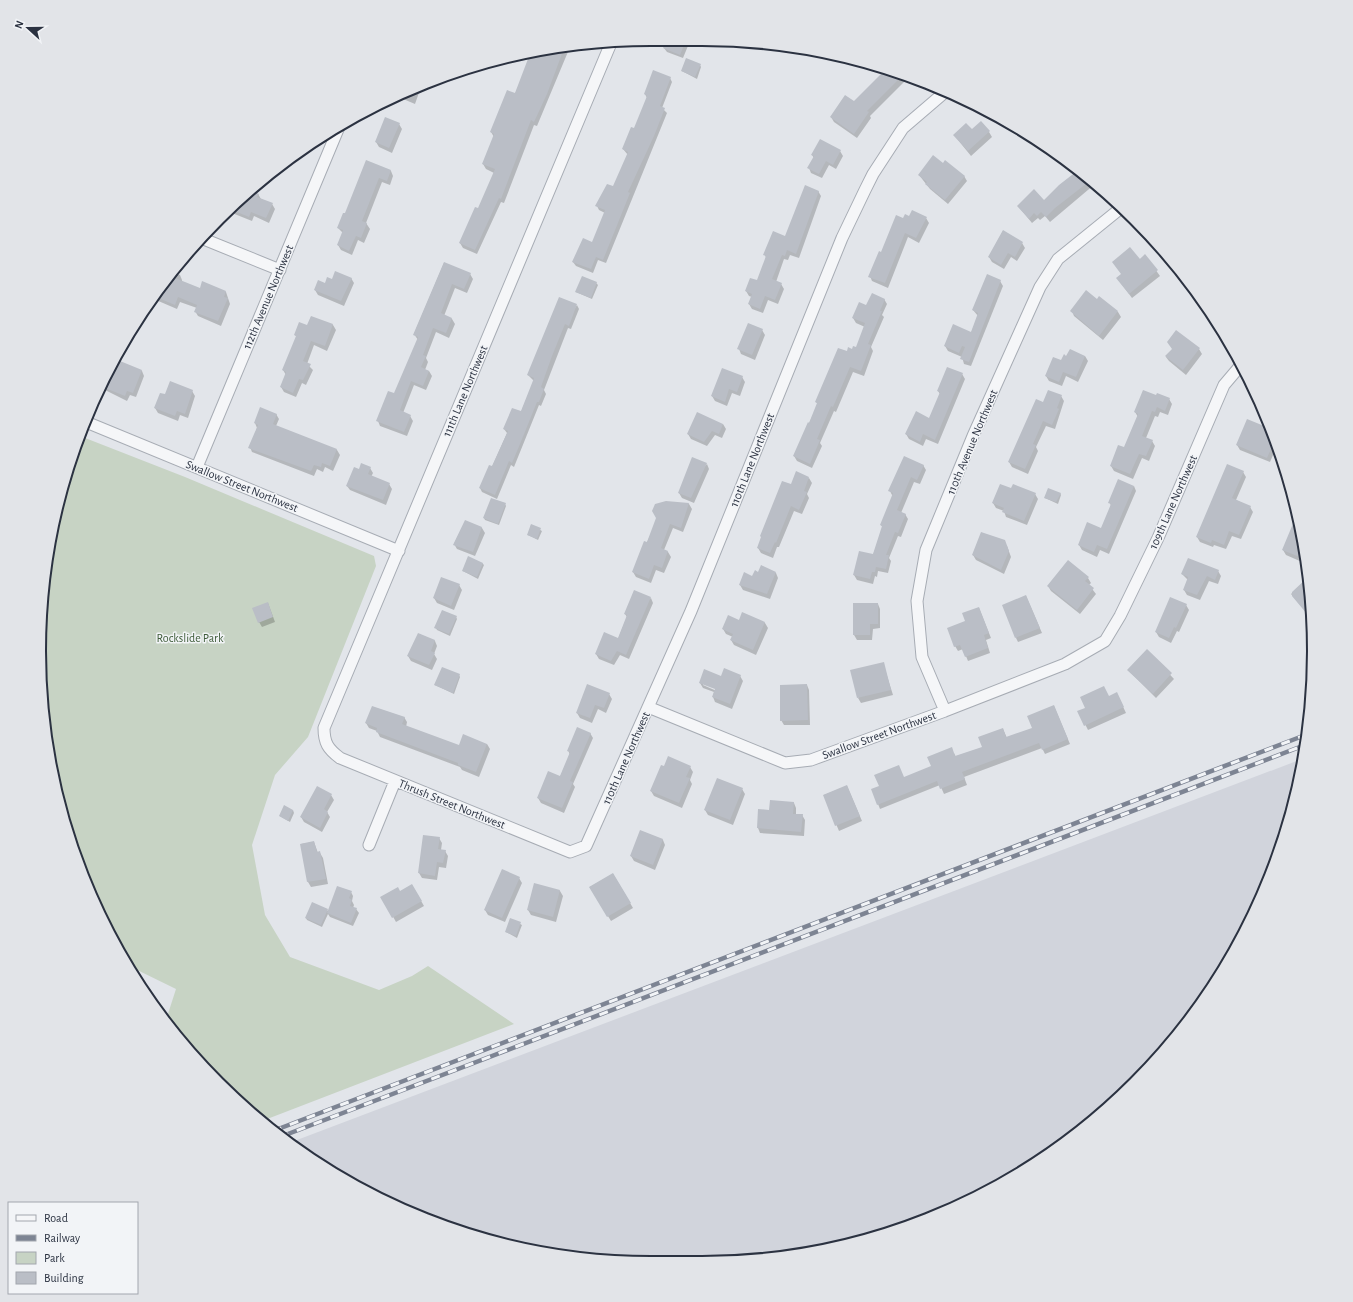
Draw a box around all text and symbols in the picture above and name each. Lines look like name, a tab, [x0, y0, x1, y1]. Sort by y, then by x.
north arrow	[8, 8, 48, 48]
text: N	[13, 19, 26, 30]
street label: 112th Avenue Northwest	[241, 243, 295, 351]
street label: 111th Lane Northwest	[440, 344, 490, 438]
street label: 110th Avenue Northwest	[944, 388, 1000, 496]
street label: 110th Lane Northwest	[728, 411, 776, 509]
street label: 109th Lane Northwest	[1147, 453, 1199, 551]
street label: Swallow Street Northwest	[184, 458, 300, 514]
park label: Rockslide Park	[157, 632, 224, 644]
street label: Swallow Street Northwest	[821, 709, 938, 761]
street label: 110th Lane Northwest	[600, 710, 652, 806]
street label: Thrush Street Northwest	[397, 777, 507, 831]
legend	[8, 1202, 138, 1294]
text: Road	[44, 1212, 68, 1224]
text: Railway	[44, 1232, 80, 1245]
text: Park	[44, 1252, 65, 1264]
text: Building	[44, 1272, 84, 1284]

